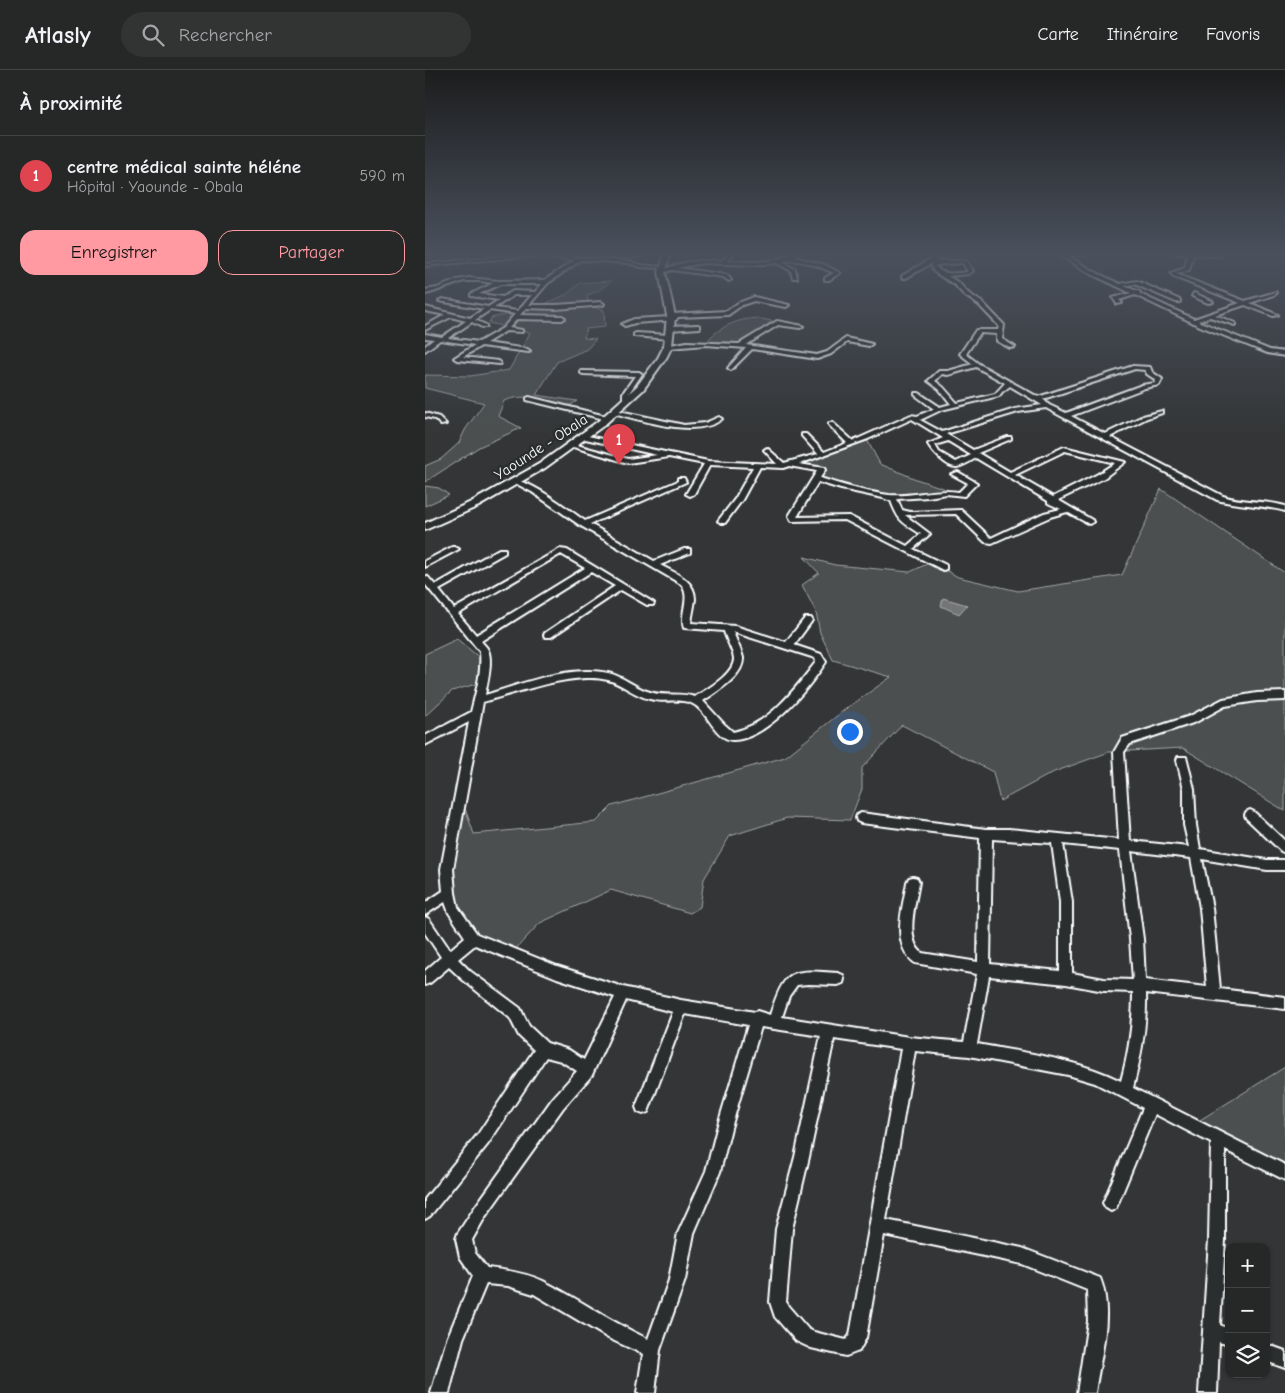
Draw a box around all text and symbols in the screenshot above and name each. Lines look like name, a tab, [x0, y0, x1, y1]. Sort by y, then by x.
search box	[121, 12, 471, 57]
text: Atlasly	[25, 21, 91, 49]
icon: search	[139, 21, 167, 49]
text: Rechercher	[179, 24, 272, 46]
text: Carte	[1038, 24, 1079, 45]
text: Itinéraire	[1107, 24, 1178, 45]
text: Favoris	[1206, 24, 1260, 45]
text: À proximité	[20, 91, 122, 115]
text: centre médical sainte héléne	[67, 156, 301, 178]
text: 1	[33, 167, 39, 185]
text: 590 m	[360, 167, 405, 185]
text: Hôpital · Yaounde - Obala	[67, 178, 243, 196]
button: Enregistrer	[20, 230, 208, 275]
button: Partager	[218, 230, 405, 275]
street label: Yaounde - Obala	[491, 410, 591, 484]
pin: 1	[603, 424, 635, 465]
your location	[837, 719, 863, 745]
map controls	[1225, 1243, 1270, 1378]
button: +	[1225, 1243, 1270, 1288]
button: −	[1225, 1288, 1270, 1333]
button: layers	[1225, 1333, 1270, 1378]

